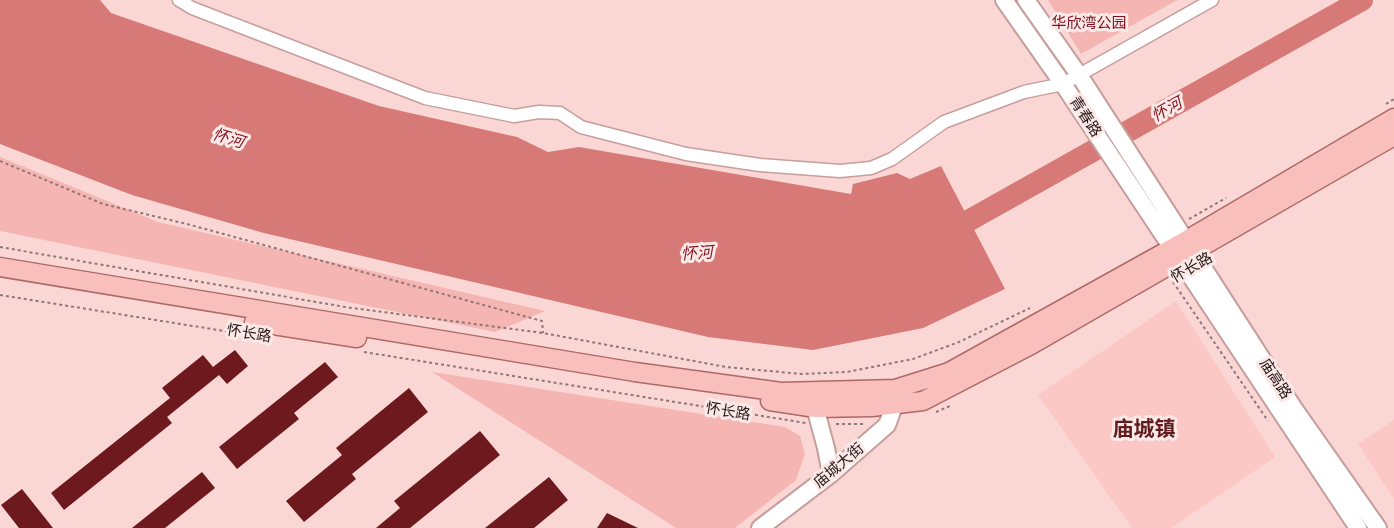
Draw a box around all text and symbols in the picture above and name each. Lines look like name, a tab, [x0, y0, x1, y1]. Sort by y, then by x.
park label: 华欣湾公园	[1052, 15, 1126, 33]
street label: 青春路	[1065, 93, 1105, 141]
water label: 怀河	[1148, 94, 1186, 126]
water label: 怀河	[210, 125, 246, 153]
water label: 怀河	[680, 243, 714, 265]
street label: 怀长路	[1168, 249, 1216, 287]
street label: 怀长路	[225, 322, 273, 346]
street label: 庙高路	[1255, 355, 1295, 403]
street label: 怀长路	[704, 400, 752, 424]
district label: 庙城镇	[1113, 417, 1175, 443]
street label: 庙城大街	[810, 440, 868, 492]

